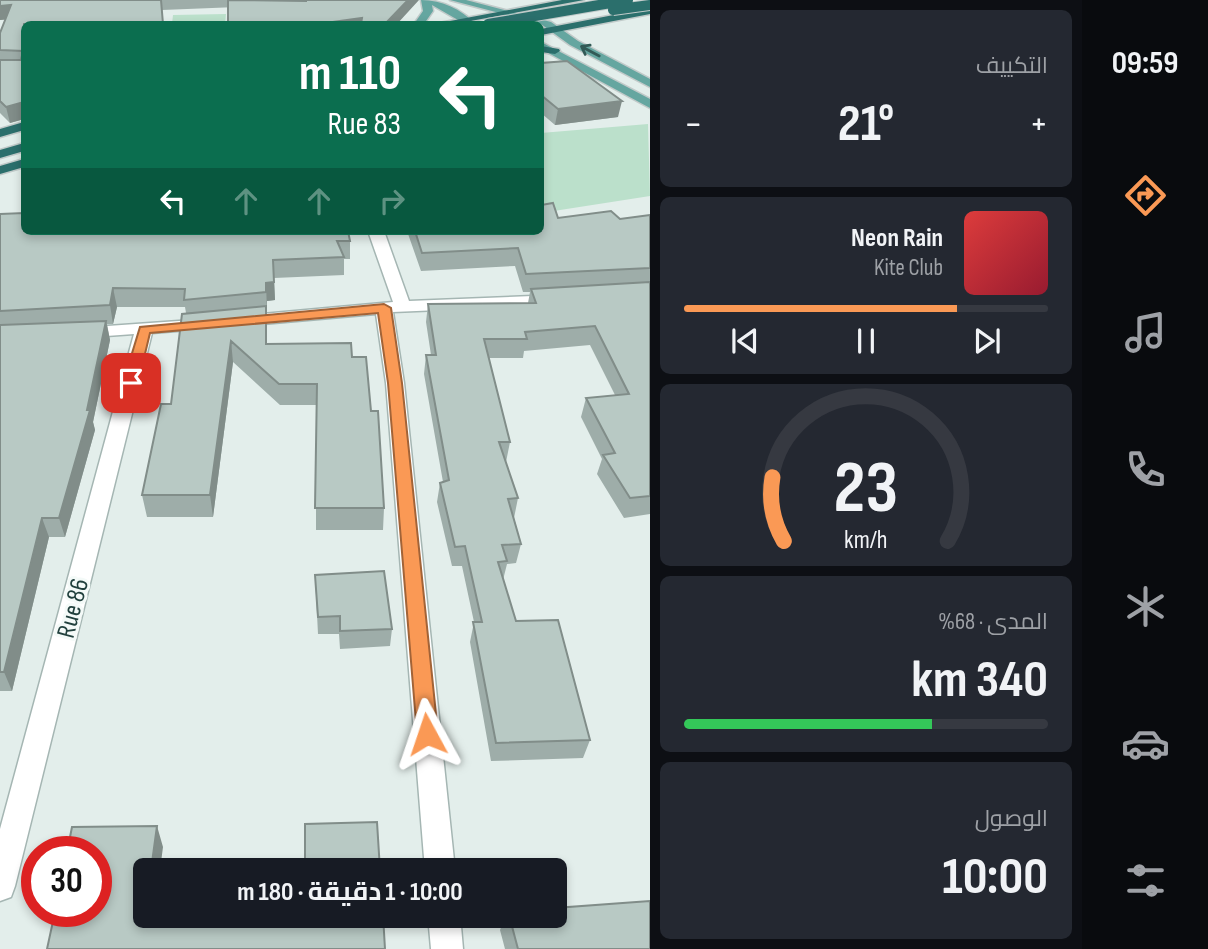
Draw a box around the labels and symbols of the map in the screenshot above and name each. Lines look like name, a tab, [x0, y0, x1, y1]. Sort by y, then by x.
one-way arrow	[580, 44, 600, 58]
pin	[101, 353, 161, 413]
street label: Rue 86	[51, 575, 96, 641]
position arrow	[390, 697, 464, 771]
speed limit sign: 30	[21, 836, 112, 927]

